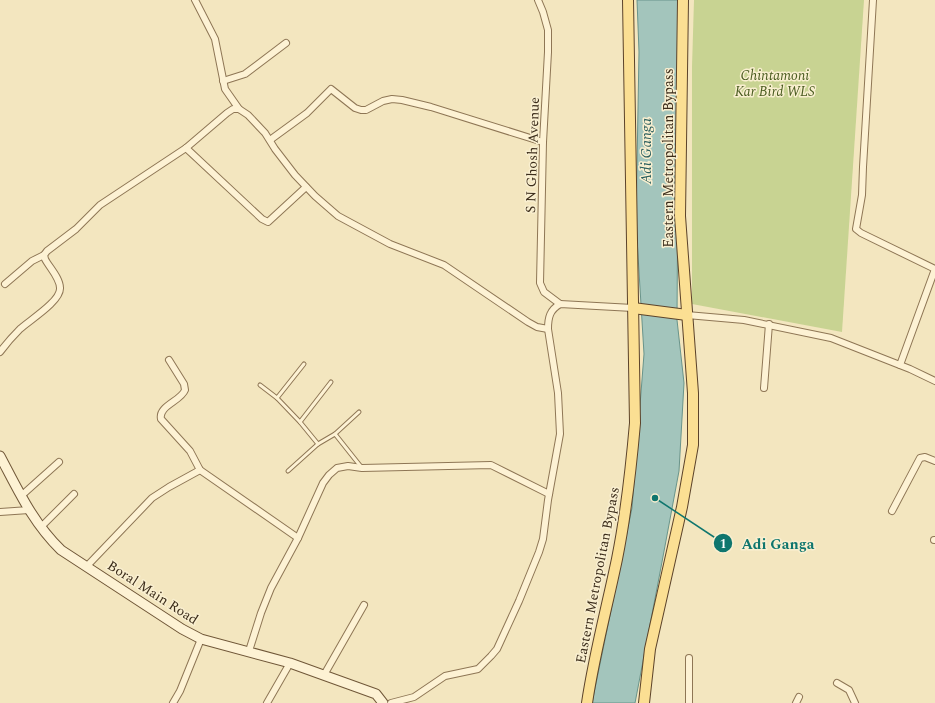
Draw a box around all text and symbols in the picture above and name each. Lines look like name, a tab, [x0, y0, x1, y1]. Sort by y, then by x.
park label: Chintamoni Kar Bird WLS	[735, 65, 815, 102]
street label: Eastern Metropolitan Bypass	[658, 68, 679, 248]
street label: S N Ghosh Avenue	[520, 96, 545, 213]
water label: Adi Ganga	[635, 118, 658, 185]
street label: Eastern Metropolitan Bypass	[570, 485, 625, 665]
callout: Adi Ganga	[713, 530, 822, 557]
text: Adi Ganga	[742, 533, 815, 556]
text: 1	[720, 535, 726, 554]
street label: Boral Main Road	[103, 555, 203, 630]

